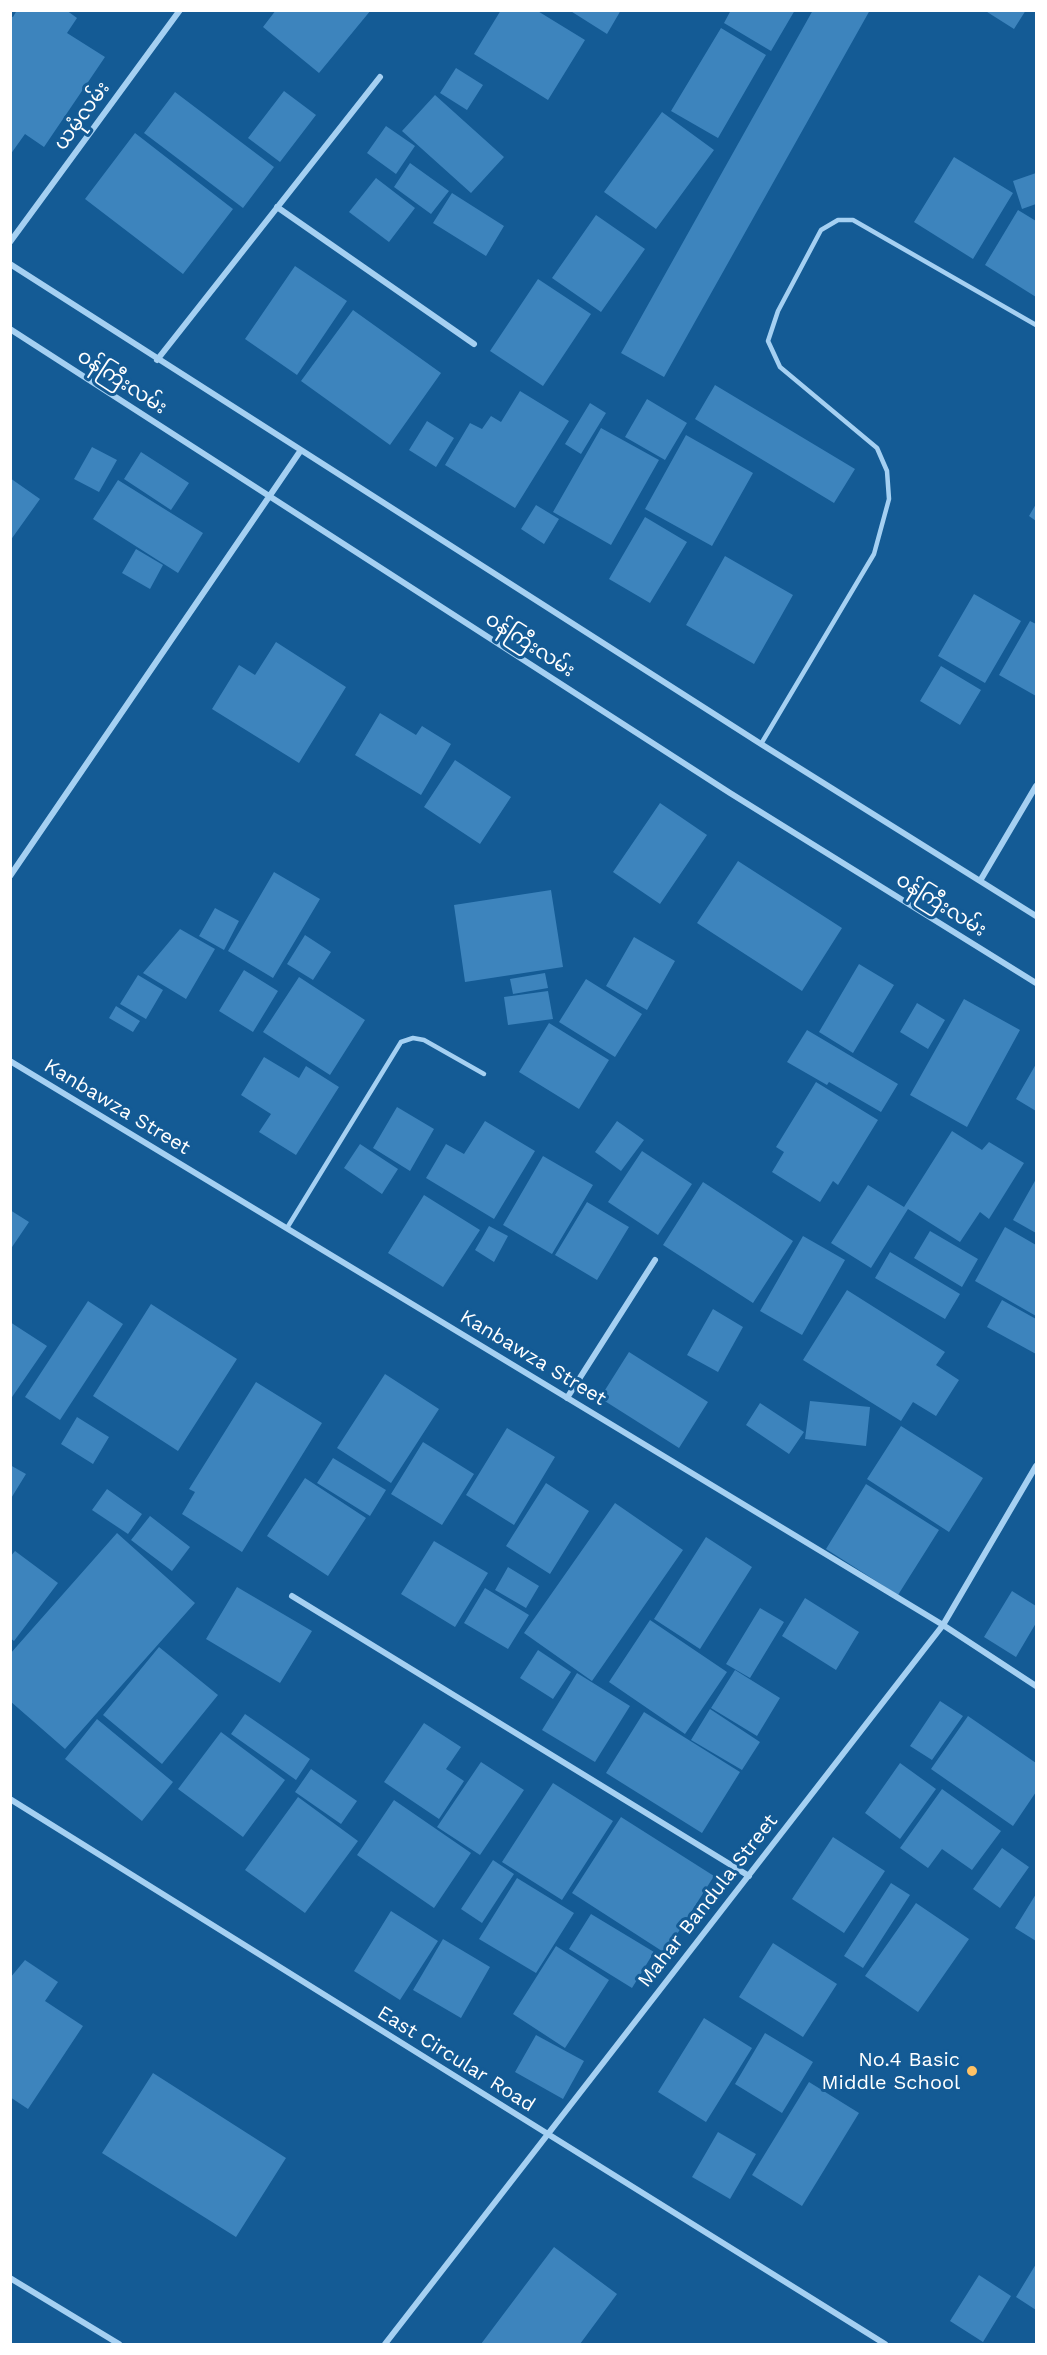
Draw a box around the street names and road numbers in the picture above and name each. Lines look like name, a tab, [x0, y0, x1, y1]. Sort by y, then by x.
street label: ယမုံလမ်း	[49, 77, 115, 155]
street label: ဝန်ကြီးလမ်း	[73, 344, 171, 420]
street label: ဝန်ကြီးလမ်း	[481, 607, 579, 683]
street label: ဝန်ကြီးလမ်း	[891, 868, 991, 942]
street label: Kanbawza Street	[40, 1054, 194, 1160]
street label: Kanbawza Street	[456, 1305, 610, 1411]
street label: Mahar Bandula Street	[633, 1810, 783, 1992]
street label: East Circular Road	[373, 2001, 539, 2117]

